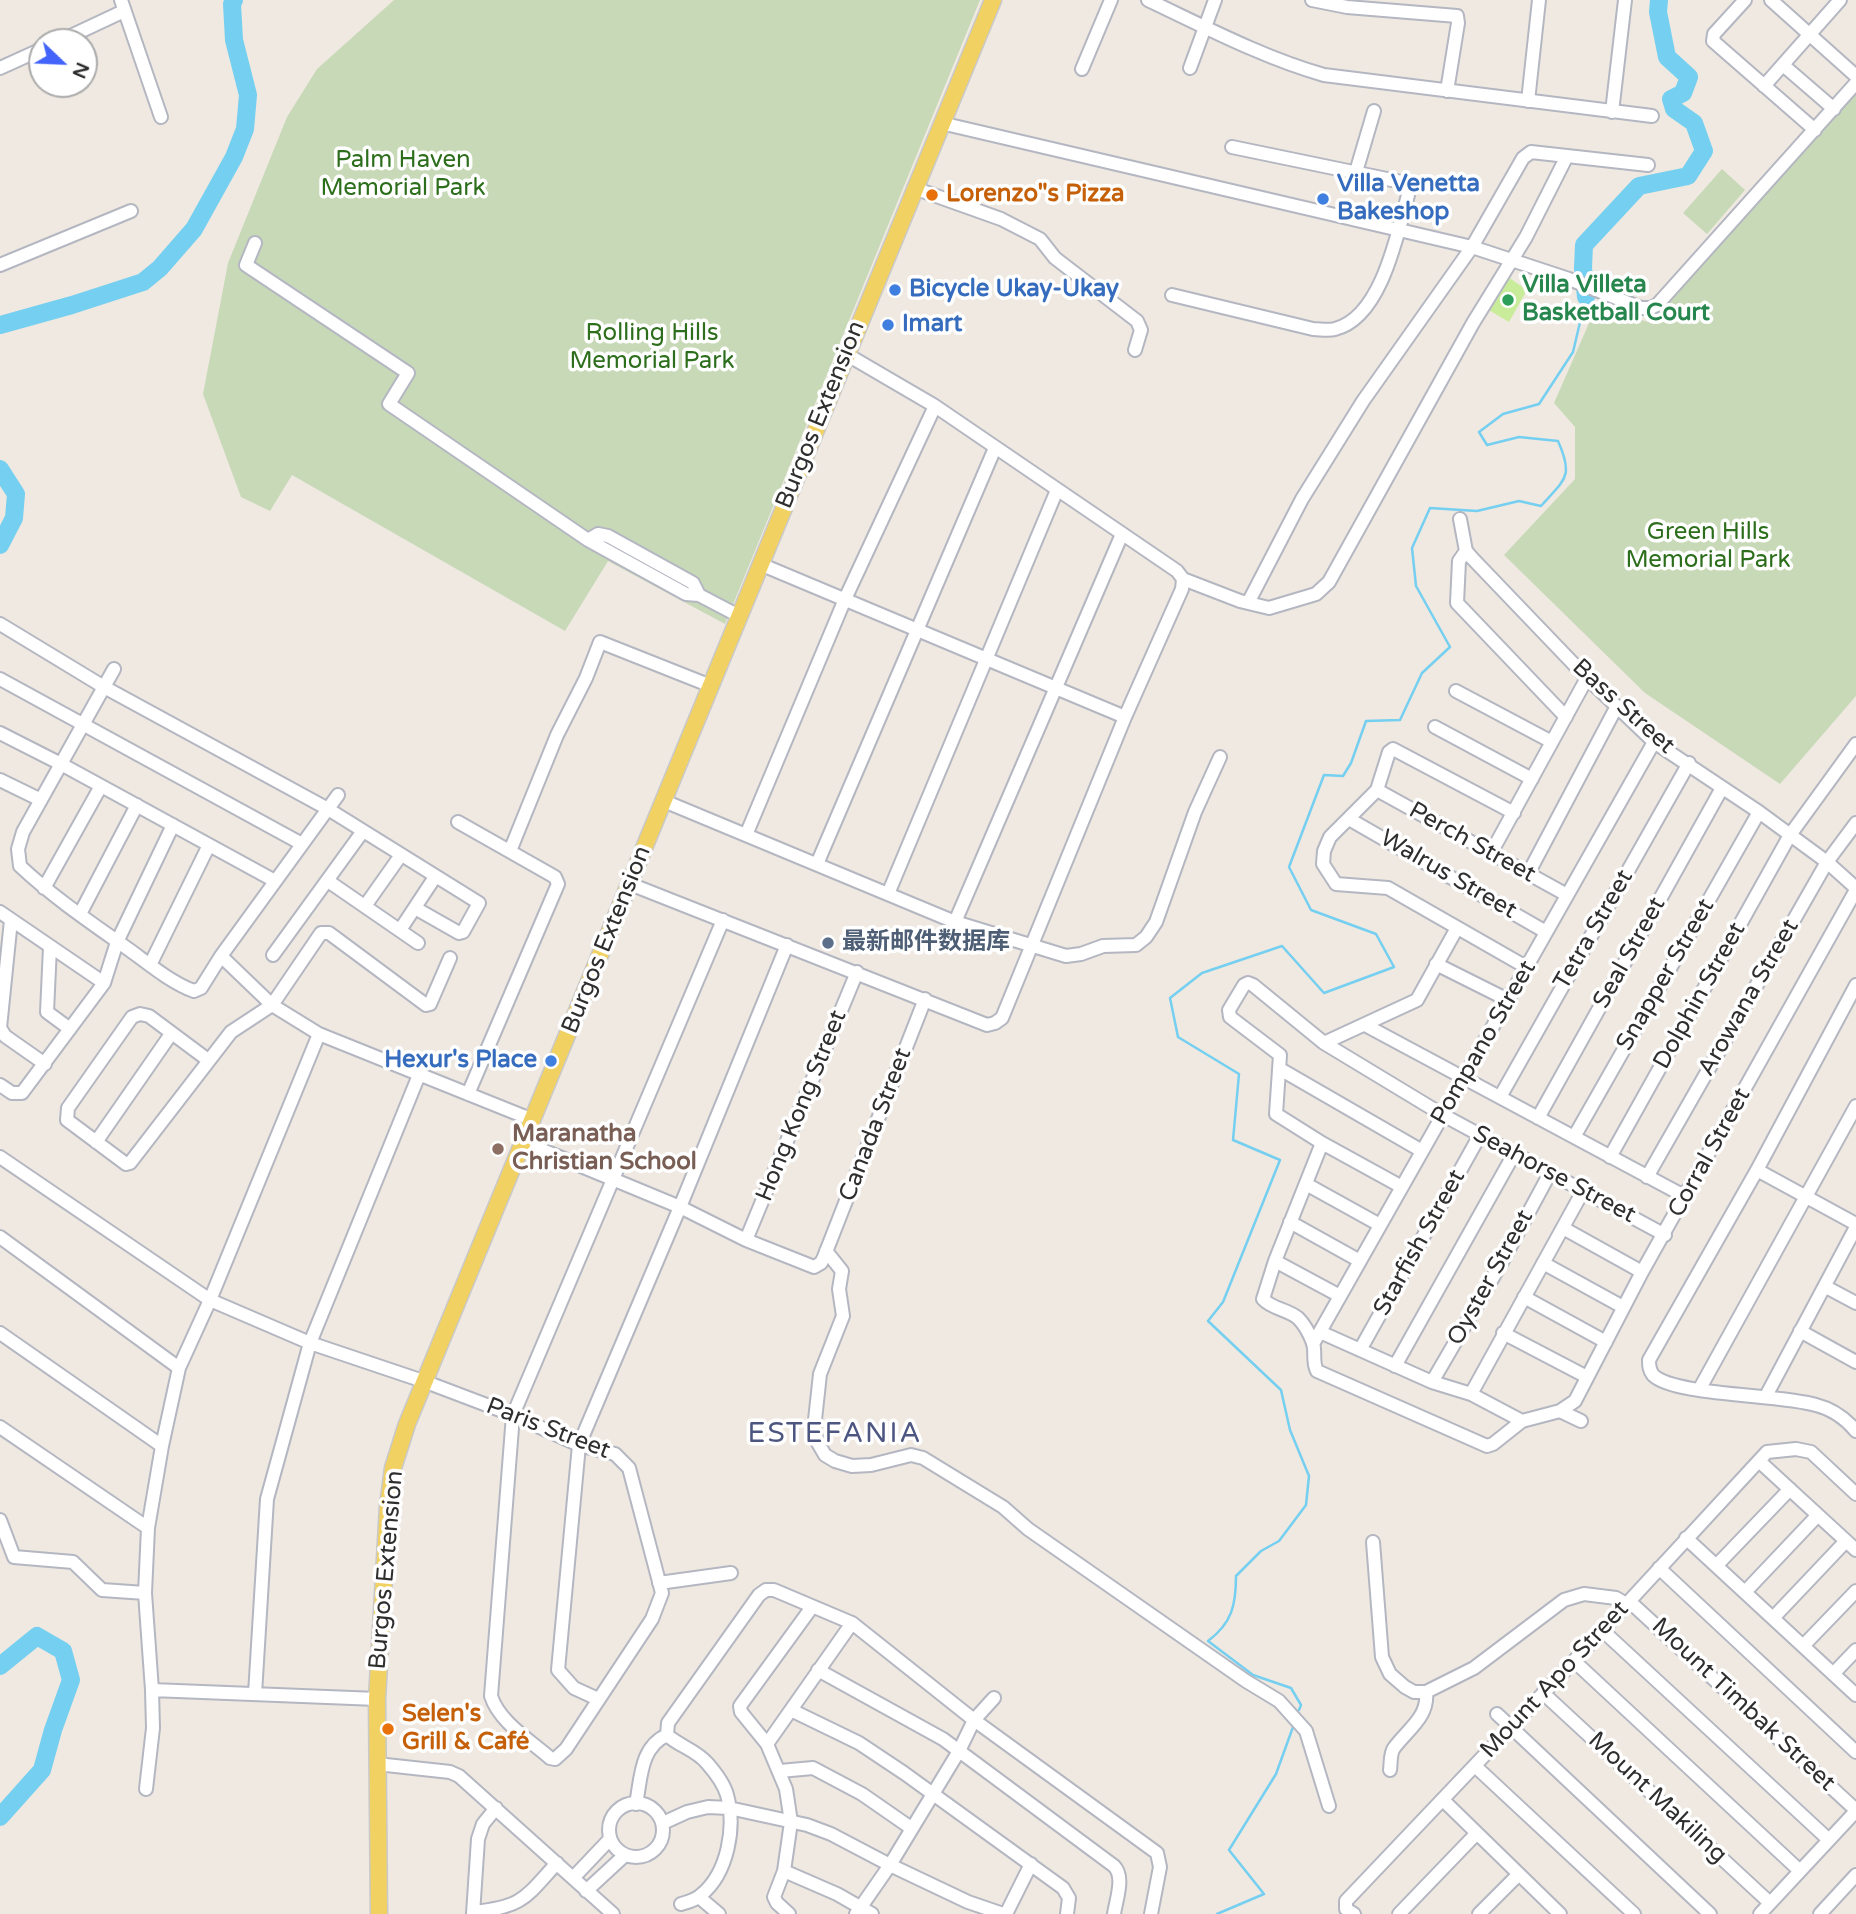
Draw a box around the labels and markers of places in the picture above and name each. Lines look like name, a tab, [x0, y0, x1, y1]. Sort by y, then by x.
place label: Villa Venetta Bakeshop	[1337, 171, 1480, 227]
place label: Lorenzo"s Pizza	[946, 181, 1125, 209]
marker: Lorenzo"s Pizza	[924, 187, 940, 203]
marker: Villa Venetta Bakeshop	[1315, 191, 1331, 207]
place label: Villa Villeta Basketball Court	[1522, 272, 1710, 328]
place label: Bicycle Ukay-Ukay	[909, 276, 1119, 304]
marker: Bicycle Ukay-Ukay	[887, 282, 903, 298]
marker: Villa Villeta Basketball Court	[1500, 292, 1516, 308]
place label: Imart	[902, 311, 962, 339]
marker: Imart	[880, 317, 896, 333]
place label: 最新邮件数据库	[842, 929, 1010, 957]
marker: 最新邮件数据库	[820, 935, 836, 951]
place label: Hexur's Place	[384, 1047, 537, 1075]
marker: Hexur's Place	[543, 1053, 559, 1069]
place label: Maranatha Christian School	[512, 1121, 697, 1177]
marker: Maranatha Christian School	[490, 1141, 506, 1157]
place label: Selen's Grill & Café	[402, 1701, 529, 1757]
marker: Selen's Grill & Café	[380, 1721, 396, 1737]

